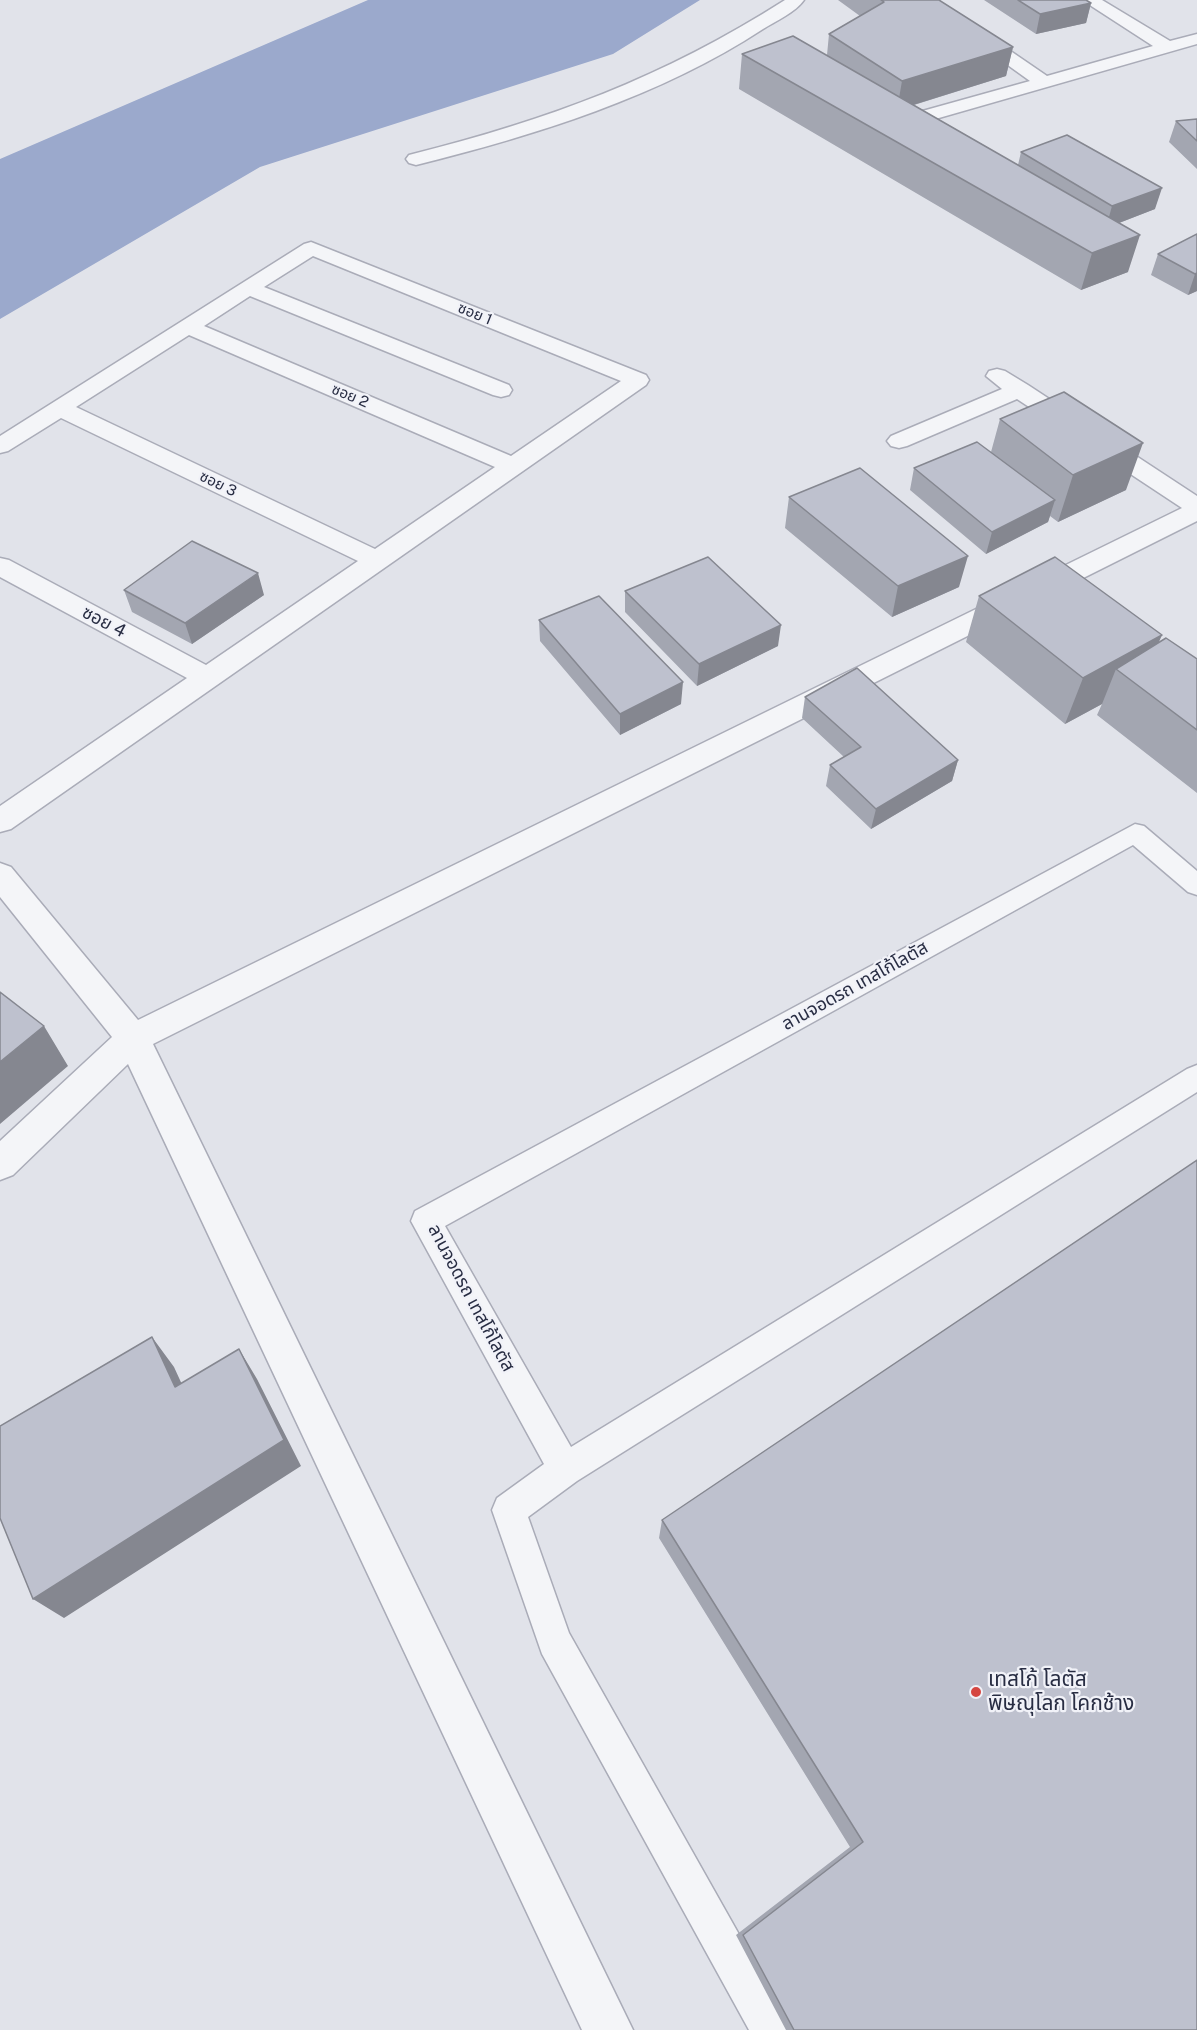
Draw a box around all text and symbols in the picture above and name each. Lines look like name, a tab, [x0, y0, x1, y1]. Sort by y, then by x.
street label: ซอย 1	[455, 299, 495, 329]
street label: ซอย 2	[329, 380, 371, 412]
street label: ซอย 3	[197, 467, 239, 501]
street label: ซอย 4	[78, 601, 130, 643]
street label: ลานจอดรถ เทสโก้โลตัส	[778, 937, 932, 1035]
street label: ลานจอดรถ เทสโก้โลตัส	[423, 1221, 519, 1375]
place label: เทสโก้ โลตัส พิษณุโลก โคกช้าง	[988, 1667, 1134, 1717]
marker: เทสโก้ โลตัส พิษณุโลก โคกช้าง	[969, 1685, 983, 1699]

